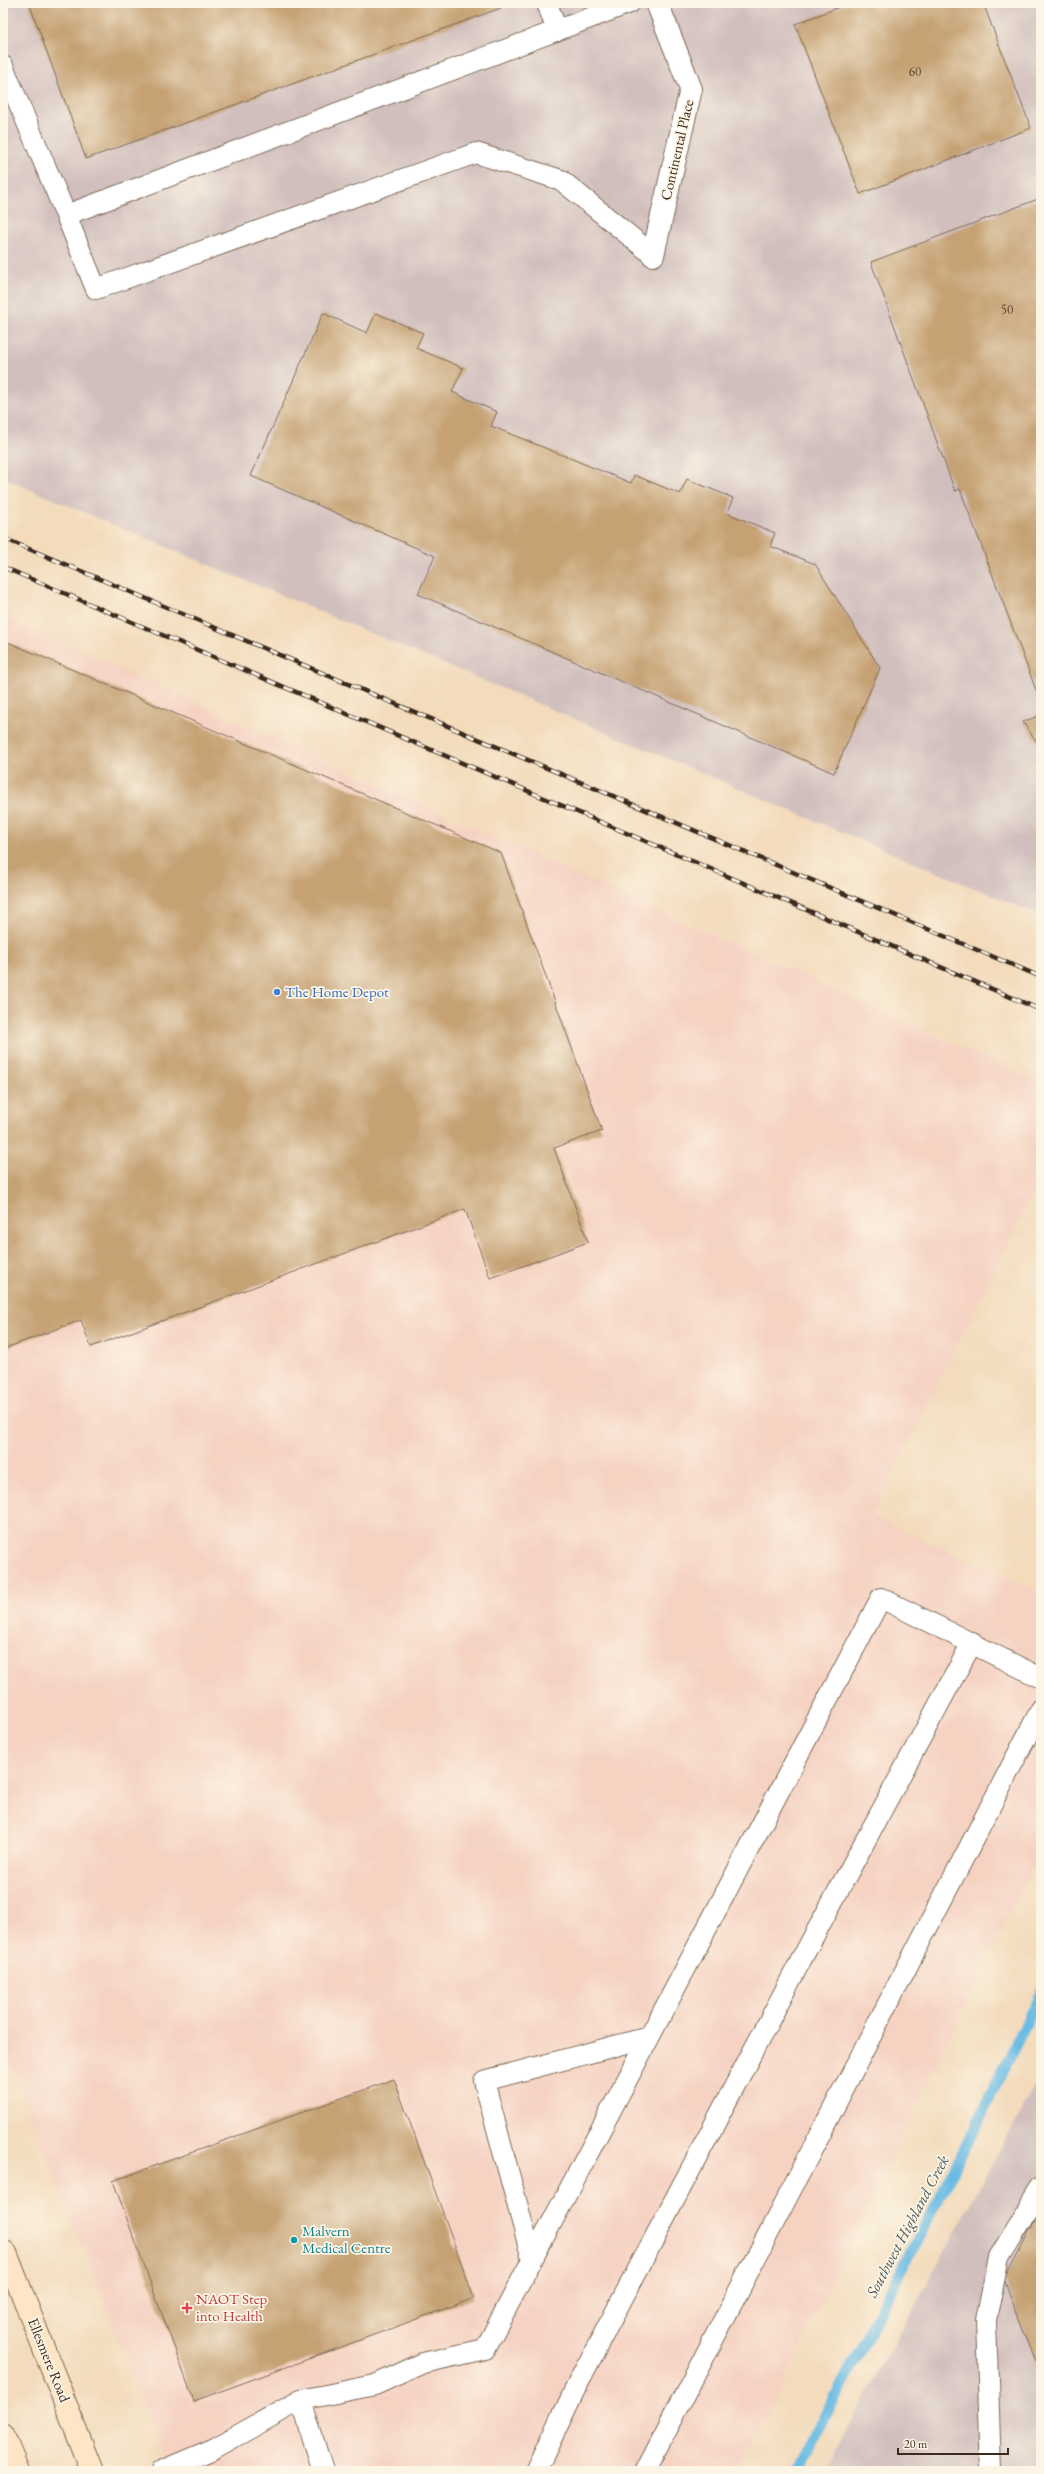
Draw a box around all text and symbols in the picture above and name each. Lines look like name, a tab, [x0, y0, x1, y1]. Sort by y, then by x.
house number: 60	[909, 63, 921, 80]
street label: Continental Place	[656, 97, 697, 202]
house number: 50	[1001, 301, 1013, 318]
place label: The Home Depot	[285, 982, 389, 1001]
marker: The Home Depot	[272, 987, 282, 997]
water label: Southwest Highland Creek	[861, 2151, 954, 2302]
place label: Malvern Medical Centre	[302, 2221, 391, 2257]
marker: Malvern Medical Centre	[289, 2235, 299, 2245]
place label: NAOT Step into Health	[196, 2289, 268, 2325]
marker: NAOT Step into Health	[181, 2302, 193, 2314]
street label: Ellesmere Road	[24, 2315, 75, 2405]
scale bar	[898, 2430, 1008, 2456]
text: 20 m	[904, 2436, 928, 2452]

